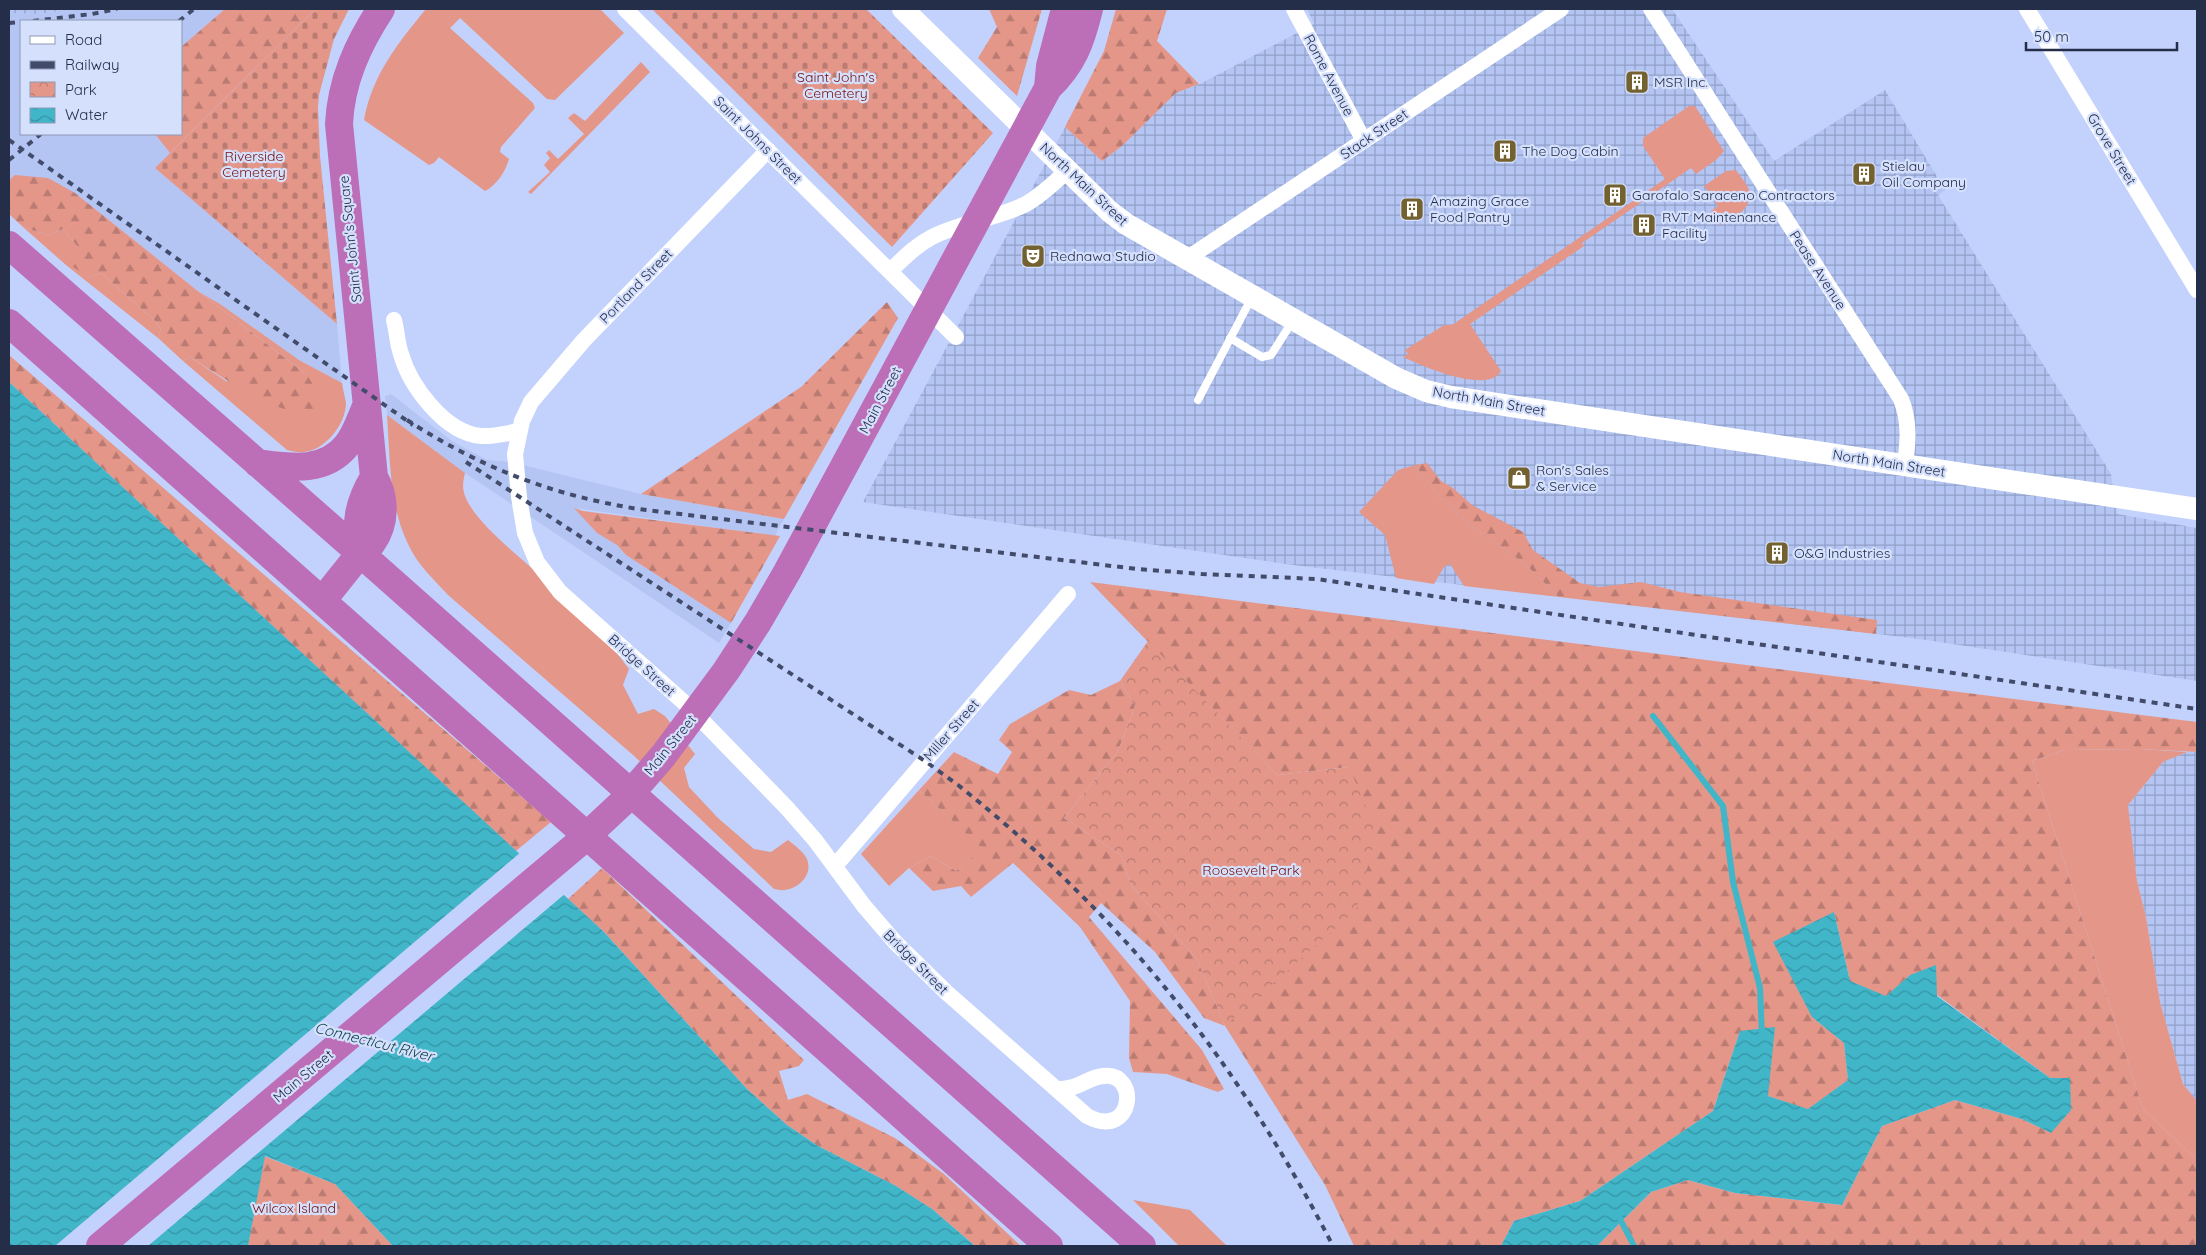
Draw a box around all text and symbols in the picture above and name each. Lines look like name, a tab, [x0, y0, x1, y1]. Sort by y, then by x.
legend	[20, 20, 182, 135]
scale bar	[2026, 20, 2177, 52]
text: 50 m	[2034, 27, 2069, 46]
text: Road	[65, 30, 102, 49]
street label: Rome Avenue	[1300, 31, 1358, 119]
text: Railway	[65, 55, 120, 74]
park label: Saint John's Cemetery	[797, 68, 875, 102]
building icon: MSR Inc.	[1624, 69, 1650, 95]
place label: MSR Inc.	[1654, 73, 1708, 91]
text: Park	[65, 80, 97, 99]
street label: Saint Johns Street	[710, 92, 806, 188]
text: Water	[65, 105, 108, 124]
street label: Stack Street	[1337, 105, 1412, 163]
street label: Grove Street	[2084, 110, 2141, 188]
building icon: The Dog Cabin	[1492, 138, 1518, 164]
street label: North Main Street	[1036, 139, 1132, 230]
place label: The Dog Cabin	[1522, 142, 1619, 160]
park label: Riverside Cemetery	[222, 147, 286, 181]
place label: Stielau Oil Company	[1882, 157, 1966, 191]
building icon: Stielau Oil Company	[1851, 161, 1877, 187]
street label: Saint John's Square	[334, 175, 366, 303]
building icon: Garofalo Saraceno Contractors	[1602, 182, 1628, 208]
place label: Garofalo Saraceno Contractors	[1632, 186, 1835, 204]
place label: Amazing Grace Food Pantry	[1430, 192, 1529, 226]
building icon: Amazing Grace Food Pantry	[1399, 196, 1425, 222]
place label: RVT Maintenance Facility	[1662, 208, 1777, 242]
building icon: RVT Maintenance Facility	[1631, 212, 1657, 238]
street label: Pease Avenue	[1786, 227, 1850, 313]
theatre icon: Rednawa Studio	[1020, 243, 1046, 269]
street label: Portland Street	[596, 245, 676, 327]
place label: Rednawa Studio	[1050, 247, 1156, 265]
street label: Main Street	[855, 363, 905, 437]
street label: North Main Street	[1431, 382, 1547, 420]
street label: North Main Street	[1831, 445, 1947, 481]
place label: Ron's Sales & Service	[1536, 461, 1609, 495]
shop icon: Ron's Sales & Service	[1506, 465, 1532, 491]
building icon: O&G Industries	[1764, 540, 1790, 566]
place label: O&G Industries	[1794, 544, 1890, 562]
street label: Bridge Street	[605, 630, 680, 700]
street label: Miller Street	[919, 695, 983, 765]
street label: Main Street	[640, 711, 700, 779]
park label: Roosevelt Park	[1202, 861, 1300, 879]
street label: Bridge Street	[880, 926, 952, 998]
water label: Connecticut River	[313, 1018, 438, 1066]
street label: Main Street	[269, 1045, 337, 1106]
park label: Wilcox Island	[252, 1199, 336, 1217]

